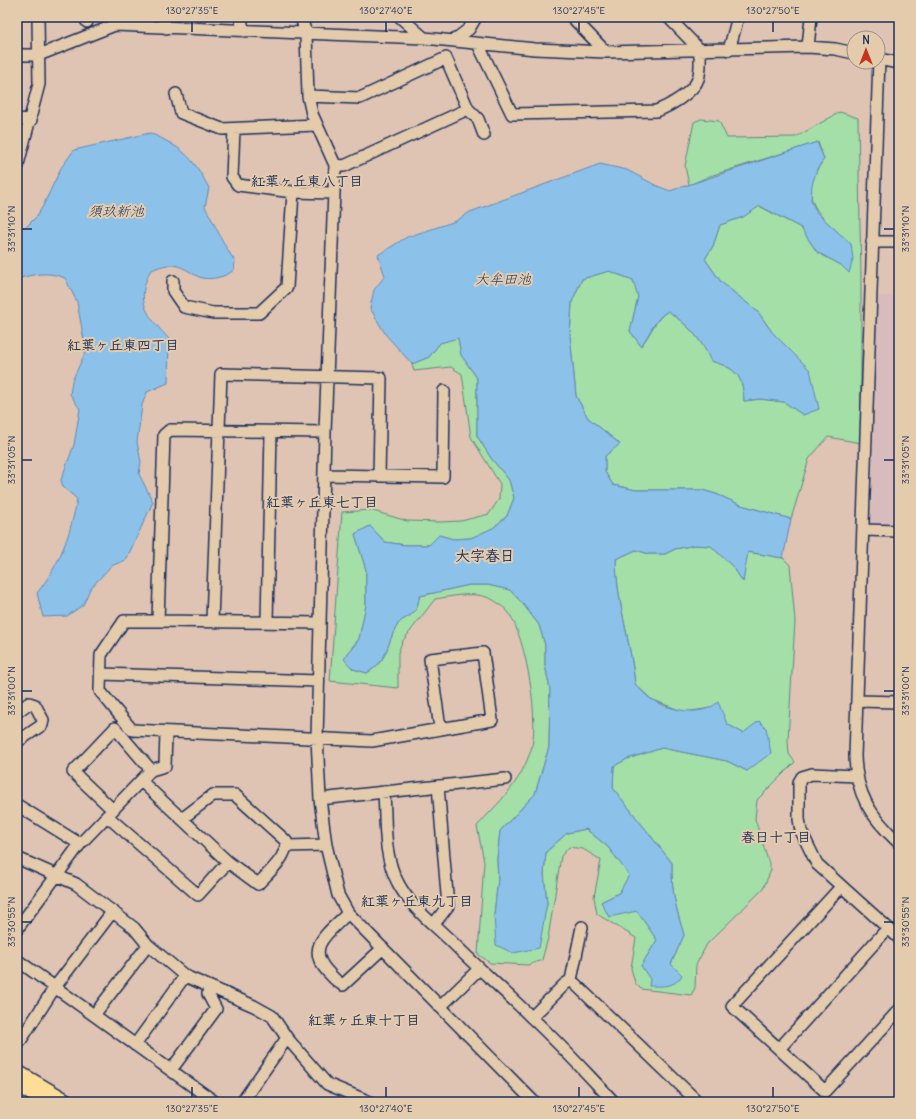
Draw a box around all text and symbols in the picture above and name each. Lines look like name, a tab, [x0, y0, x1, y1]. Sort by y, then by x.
text: 130°27'35"E	[166, 4, 218, 17]
text: 130°27'40"E	[359, 4, 413, 17]
text: 130°27'45"E	[553, 4, 605, 17]
text: 130°27'50"E	[746, 4, 800, 17]
north arrow	[846, 30, 886, 70]
text: N	[862, 33, 870, 47]
district label: 紅葉ヶ丘東八丁目	[251, 172, 363, 190]
water label: 須玖新池	[88, 202, 145, 220]
text: 33°31'10"N	[5, 205, 18, 253]
text: 33°31'10"N	[899, 205, 912, 253]
water label: 大牟田池	[475, 270, 532, 288]
district label: 紅葉ヶ丘東四丁目	[67, 336, 179, 354]
text: 33°31'05"N	[5, 436, 18, 484]
text: 33°31'05"N	[899, 436, 912, 484]
district label: 紅葉ヶ丘東七丁目	[266, 493, 378, 511]
district label: 大字春日	[455, 546, 515, 565]
text: 33°31'00"N	[5, 666, 18, 716]
text: 33°31'00"N	[899, 666, 912, 716]
district label: 春日十丁目	[741, 828, 811, 846]
district label: 紅葉ヶ丘東九丁目	[361, 892, 473, 910]
text: 33°30'55"N	[5, 897, 18, 947]
text: 33°30'55"N	[899, 897, 912, 947]
district label: 紅葉ヶ丘東十丁目	[308, 1011, 420, 1029]
text: 130°27'35"E	[166, 1102, 218, 1115]
text: 130°27'40"E	[359, 1102, 413, 1115]
text: 130°27'45"E	[553, 1102, 605, 1115]
text: 130°27'50"E	[746, 1102, 800, 1115]

